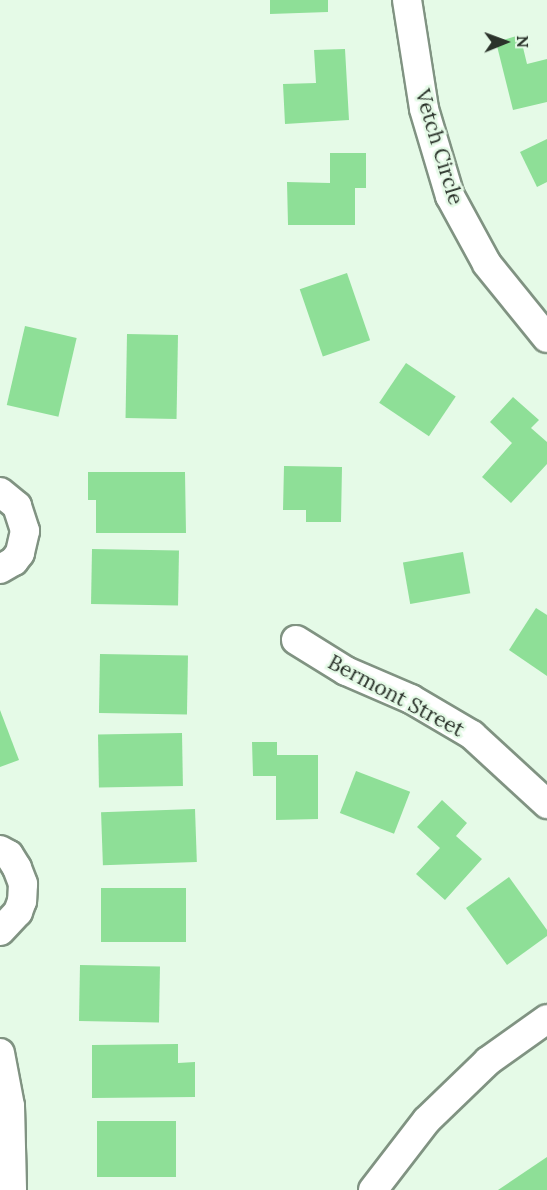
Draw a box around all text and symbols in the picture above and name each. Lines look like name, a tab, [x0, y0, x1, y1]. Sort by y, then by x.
north arrow	[475, 12, 535, 72]
text: N	[513, 35, 533, 48]
street label: Vetch Circle	[410, 86, 468, 208]
street label: Bermont Street	[324, 650, 468, 742]

